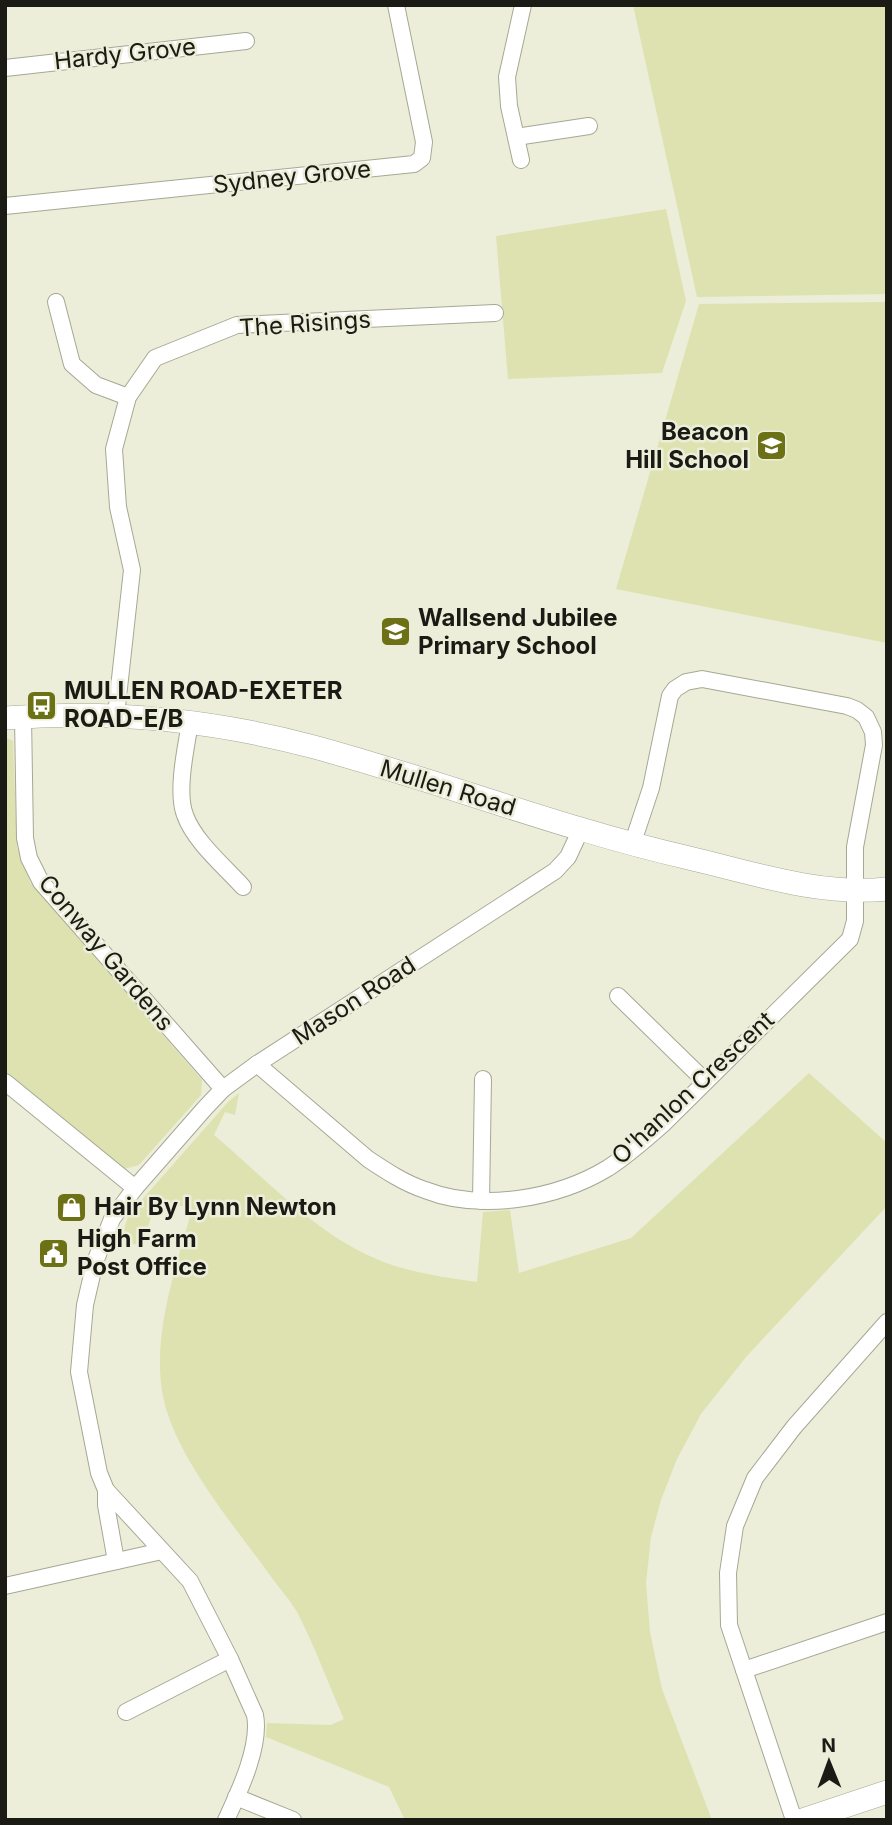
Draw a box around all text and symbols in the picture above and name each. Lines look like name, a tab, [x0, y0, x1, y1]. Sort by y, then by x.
street label: Hardy Grove	[53, 32, 197, 75]
street label: Sydney Grove	[212, 154, 372, 199]
street label: The Risings	[238, 304, 372, 343]
place label: Beacon Hill School	[625, 417, 749, 474]
school or university icon: Beacon Hill School	[755, 429, 789, 463]
place label: Wallsend Jubilee Primary School	[418, 603, 618, 660]
school or university icon: Wallsend Jubilee Primary School	[378, 615, 412, 649]
place label: MULLEN ROAD-EXETER ROAD-E/B	[64, 676, 343, 733]
bus stop icon: MULLEN ROAD-EXETER ROAD-E/B	[24, 688, 58, 722]
street label: Mullen Road	[377, 753, 519, 822]
street label: Conway Gardens	[33, 869, 180, 1037]
street label: Mason Road	[287, 950, 421, 1051]
street label: O'hanlon Crescent	[606, 1005, 780, 1170]
shop icon: Hair By Lynn Newton	[54, 1190, 88, 1224]
place label: Hair By Lynn Newton	[94, 1192, 337, 1221]
place label: High Farm Post Office	[77, 1224, 207, 1281]
public building icon: High Farm Post Office	[37, 1236, 71, 1270]
north arrow	[794, 1727, 864, 1797]
text: N	[821, 1734, 836, 1757]

